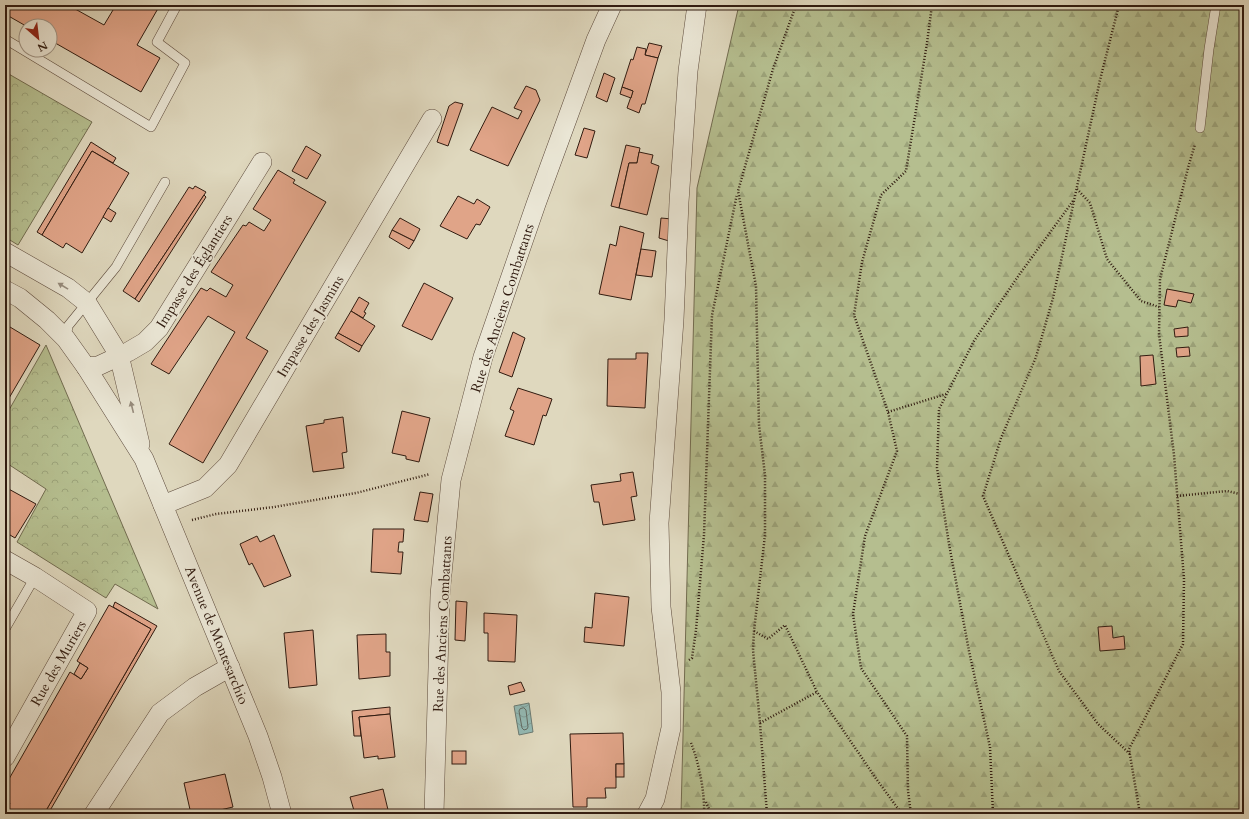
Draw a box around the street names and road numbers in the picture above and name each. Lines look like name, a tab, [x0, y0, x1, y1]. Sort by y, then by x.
street label: Impasse des Églantiers	[152, 211, 237, 332]
street label: Rue des Anciens Combattants	[466, 221, 539, 395]
street label: Impasse des Jasmins	[272, 271, 349, 381]
street label: Rue des Anciens Combattants	[428, 535, 457, 713]
street label: Avenue de Montesarchio	[180, 563, 253, 708]
street label: Rue des Muriers	[26, 617, 91, 709]

